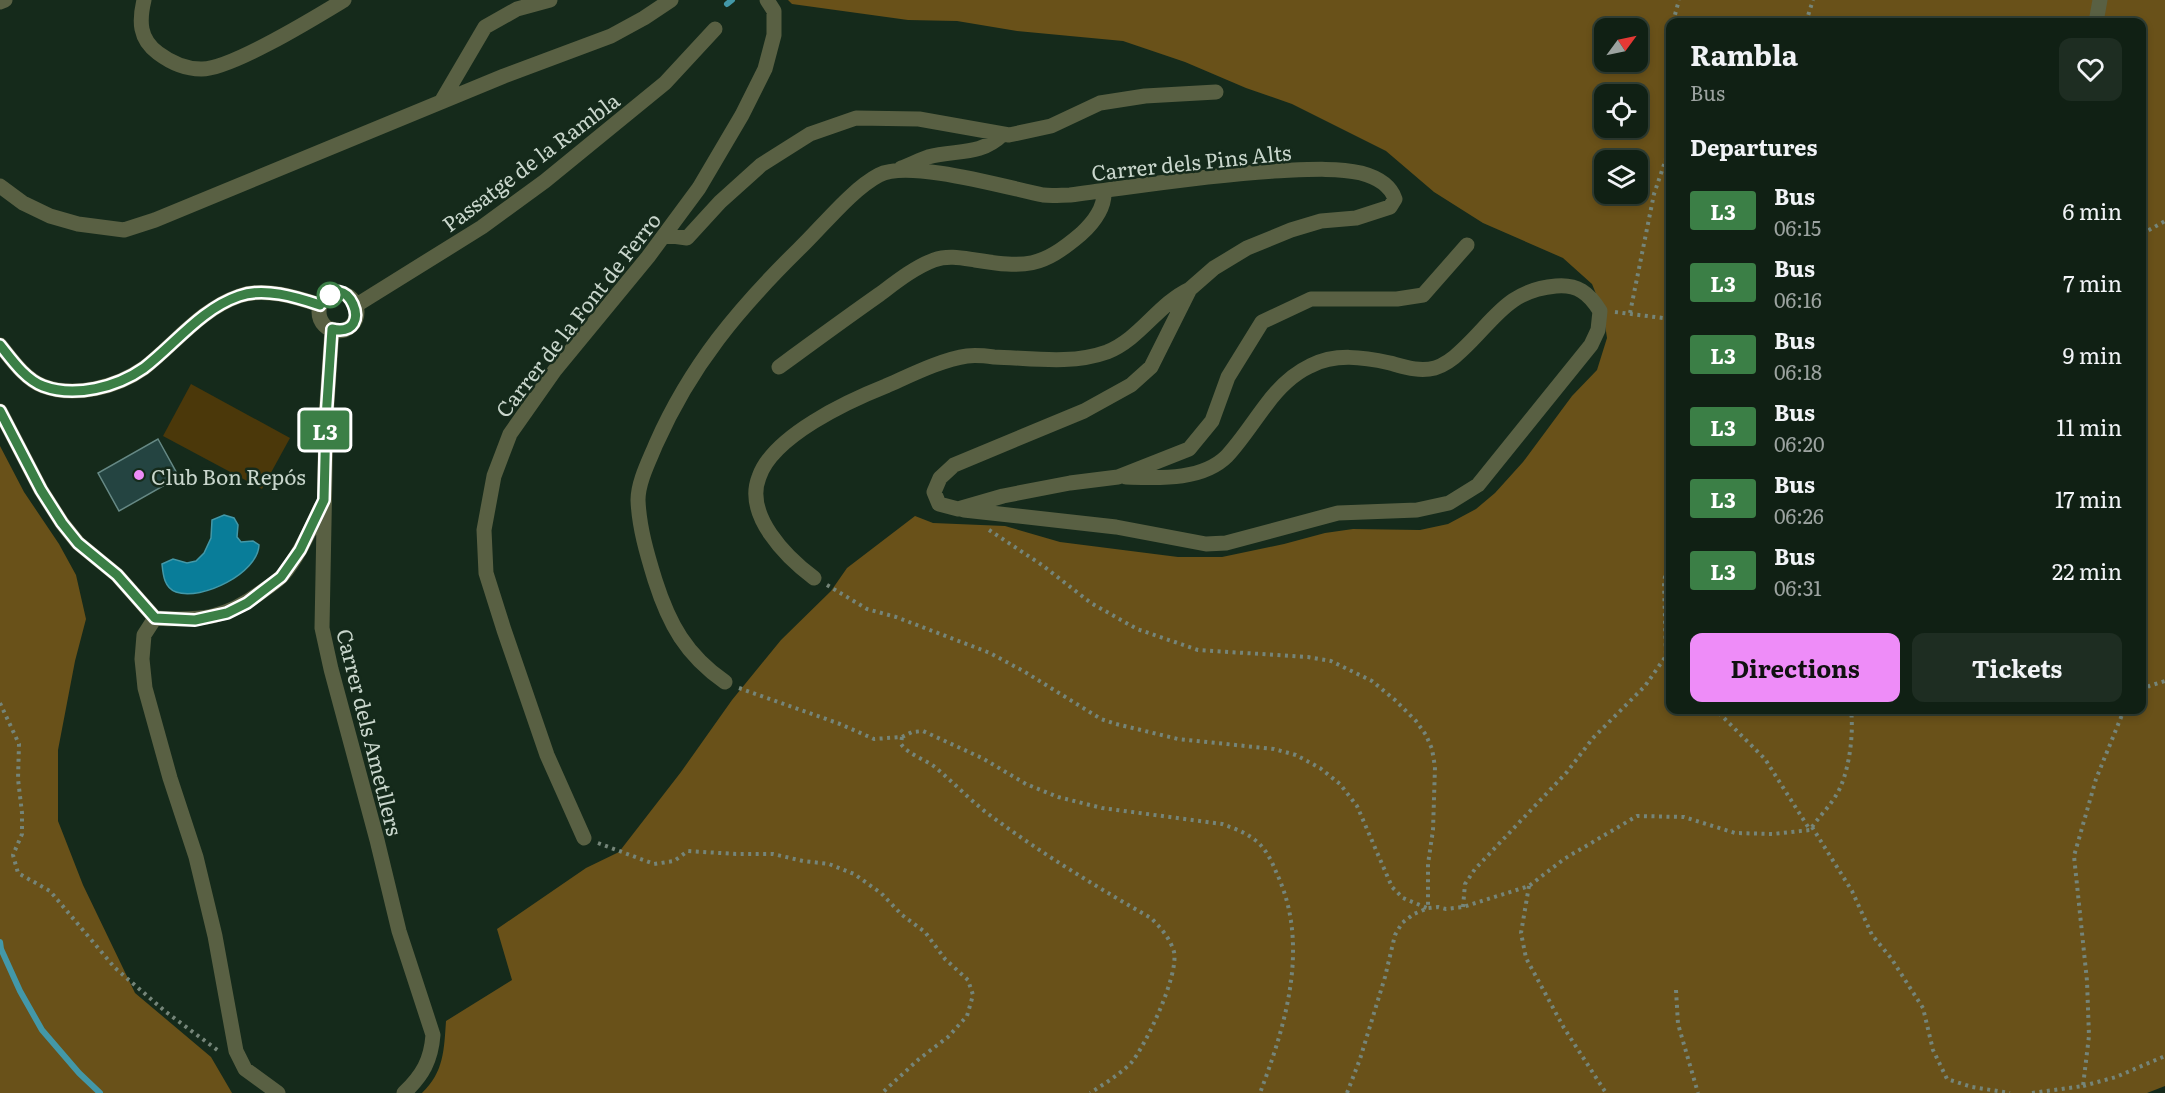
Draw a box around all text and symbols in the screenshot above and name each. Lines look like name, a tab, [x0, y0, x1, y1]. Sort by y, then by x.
north arrow	[1594, 18, 1648, 72]
map controls	[1594, 18, 1648, 204]
text: Rambla	[1690, 33, 1798, 75]
button: heart	[2059, 38, 2122, 101]
text: Bus	[1690, 77, 1725, 107]
street label: Passatge de la Rambla	[435, 83, 626, 238]
button: locate	[1594, 84, 1648, 138]
text: Departures	[1690, 130, 1817, 163]
street label: Carrer dels Pins Alts	[1090, 135, 1292, 187]
button: layers	[1594, 150, 1648, 204]
text: Bus	[1774, 179, 1815, 212]
text: 6 min	[2063, 194, 2122, 227]
text: L3	[1710, 195, 1736, 226]
street label: Carrer de la Font de Ferro	[487, 205, 667, 423]
text: 06:15	[1774, 212, 1821, 242]
text: Bus	[1774, 251, 1815, 284]
text: 7 min	[2063, 266, 2122, 299]
text: L3	[1710, 267, 1736, 298]
unlabelled marker	[317, 282, 343, 308]
text: 06:16	[1774, 284, 1822, 314]
text: Bus	[1774, 323, 1815, 356]
text: 9 min	[2063, 338, 2122, 371]
text: L3	[1710, 339, 1736, 370]
text: 06:18	[1774, 356, 1822, 386]
text: Bus	[1774, 395, 1815, 428]
line badge: L3	[298, 410, 352, 450]
text: 11 min	[2056, 410, 2122, 443]
text: L3	[1710, 411, 1736, 442]
text: L3	[312, 415, 338, 446]
text: 06:20	[1774, 428, 1824, 458]
place label: Club Bon Repós	[151, 460, 306, 491]
text: Bus	[1774, 467, 1815, 500]
marker: Club Bon Repós	[132, 468, 146, 482]
text: 17 min	[2055, 482, 2122, 515]
text: L3	[1710, 483, 1736, 514]
text: 06:26	[1774, 500, 1824, 530]
text: Bus	[1774, 539, 1815, 572]
text: 22 min	[2052, 554, 2122, 587]
text: L3	[1710, 555, 1736, 586]
text: 06:31	[1774, 572, 1822, 602]
street label: Carrer dels Ametllers	[330, 625, 412, 839]
button: Directions	[1690, 633, 1900, 702]
button: Tickets	[1912, 633, 2122, 702]

